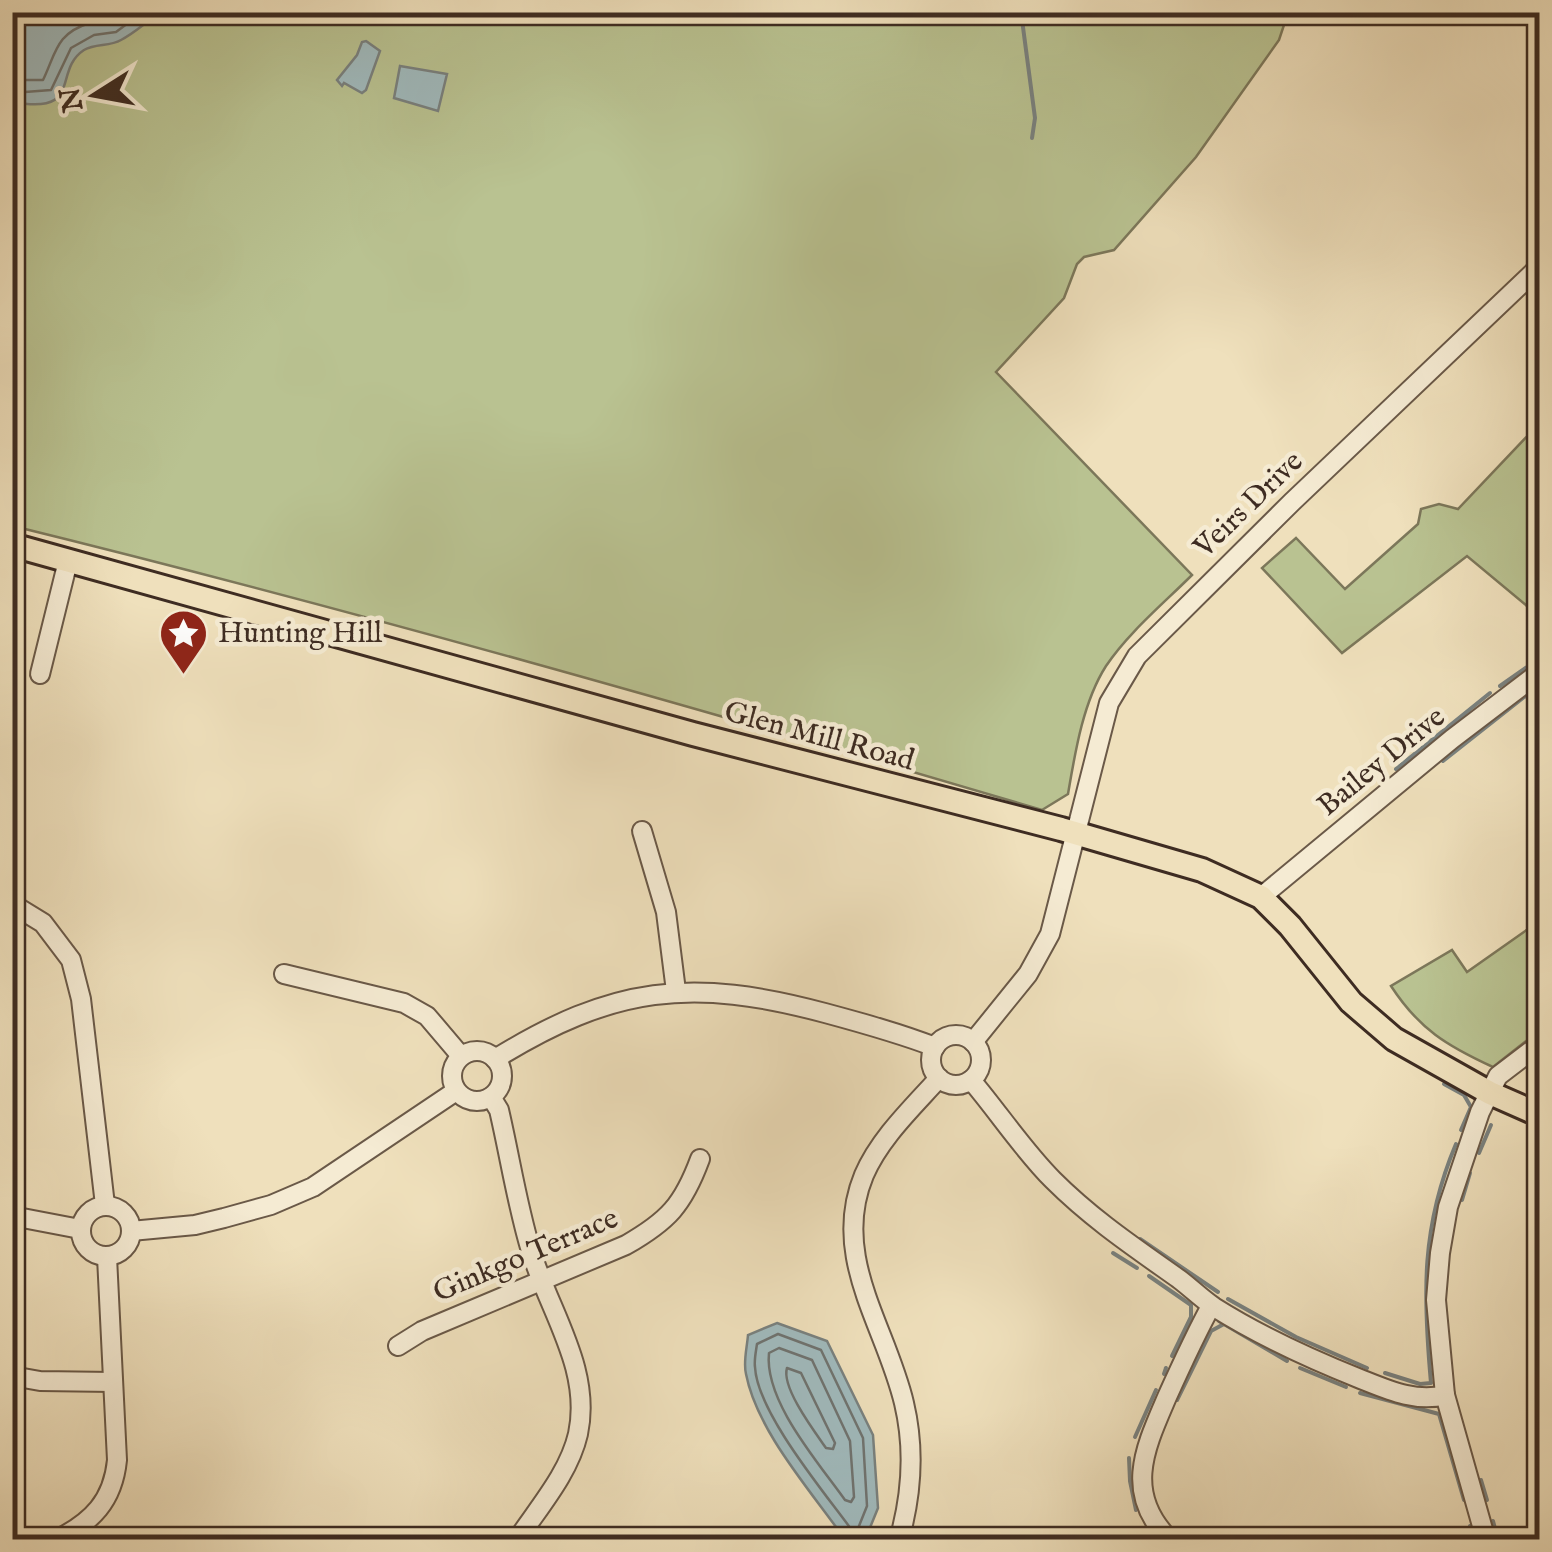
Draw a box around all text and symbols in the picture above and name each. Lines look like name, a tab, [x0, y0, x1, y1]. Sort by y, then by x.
north arrow	[45, 45, 145, 145]
text: N	[53, 84, 93, 116]
street label: Veirs Drive	[1185, 443, 1312, 567]
place icon: Hunting Hill	[157, 608, 209, 676]
place label: Hunting Hill	[218, 615, 383, 653]
street label: Glen Mill Road	[720, 693, 919, 781]
street label: Bailey Drive	[1310, 699, 1454, 825]
street label: Ginkgo Terrace	[428, 1200, 624, 1312]

